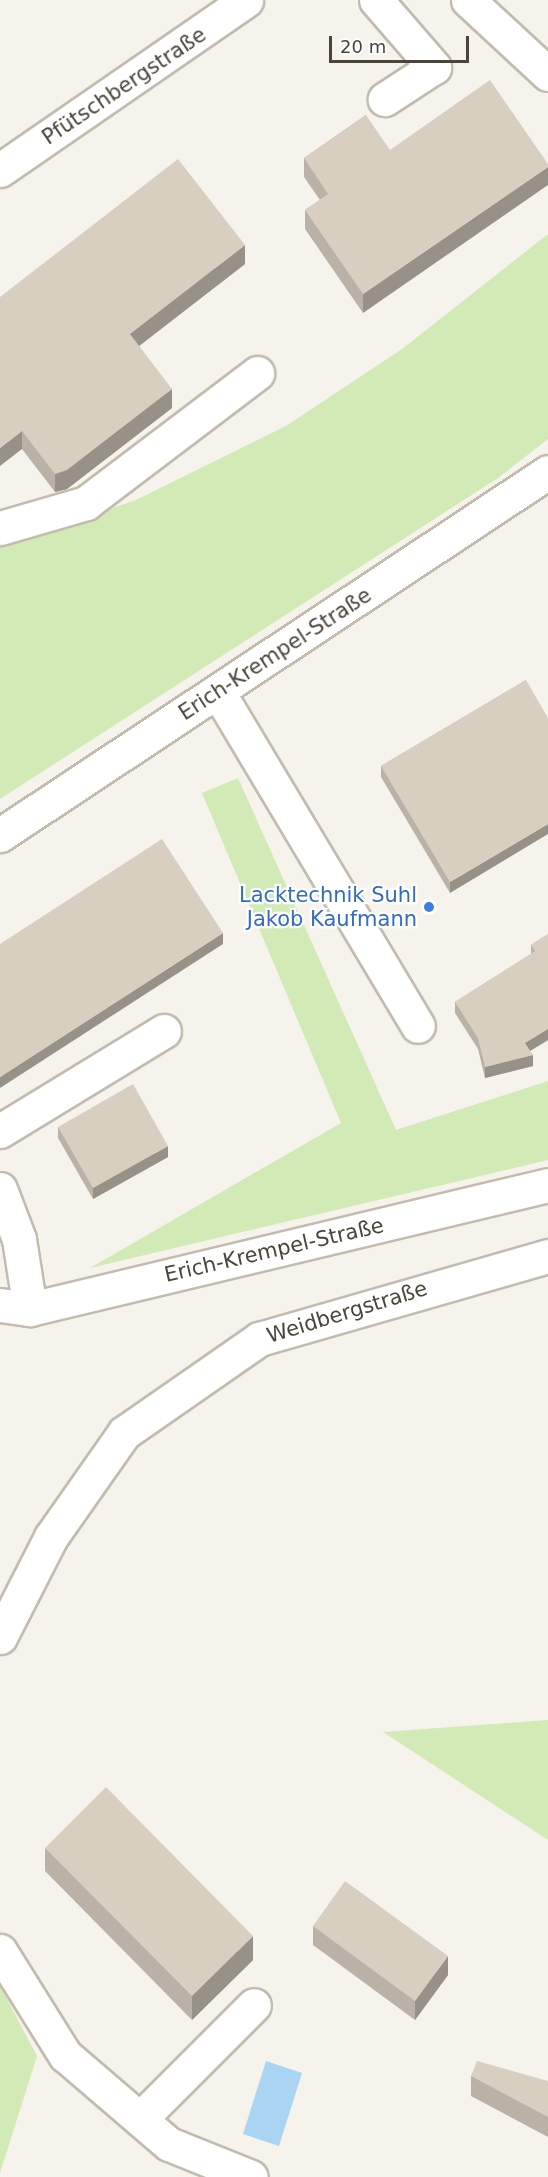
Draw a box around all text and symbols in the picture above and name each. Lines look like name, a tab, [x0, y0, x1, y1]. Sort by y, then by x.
street label: Pfütschbergstraße	[37, 22, 211, 150]
scale bar	[332, 24, 472, 62]
text: 20 m	[340, 36, 386, 57]
street label: Erich-Krempel-Straße	[174, 582, 376, 726]
place label: Lacktechnik Suhl Jakob Kaufmann	[239, 882, 417, 932]
marker: Lacktechnik Suhl Jakob Kaufmann	[422, 900, 436, 914]
street label: Erich-Krempel-Straße	[162, 1212, 386, 1288]
street label: Weidbergstraße	[264, 1276, 430, 1348]

